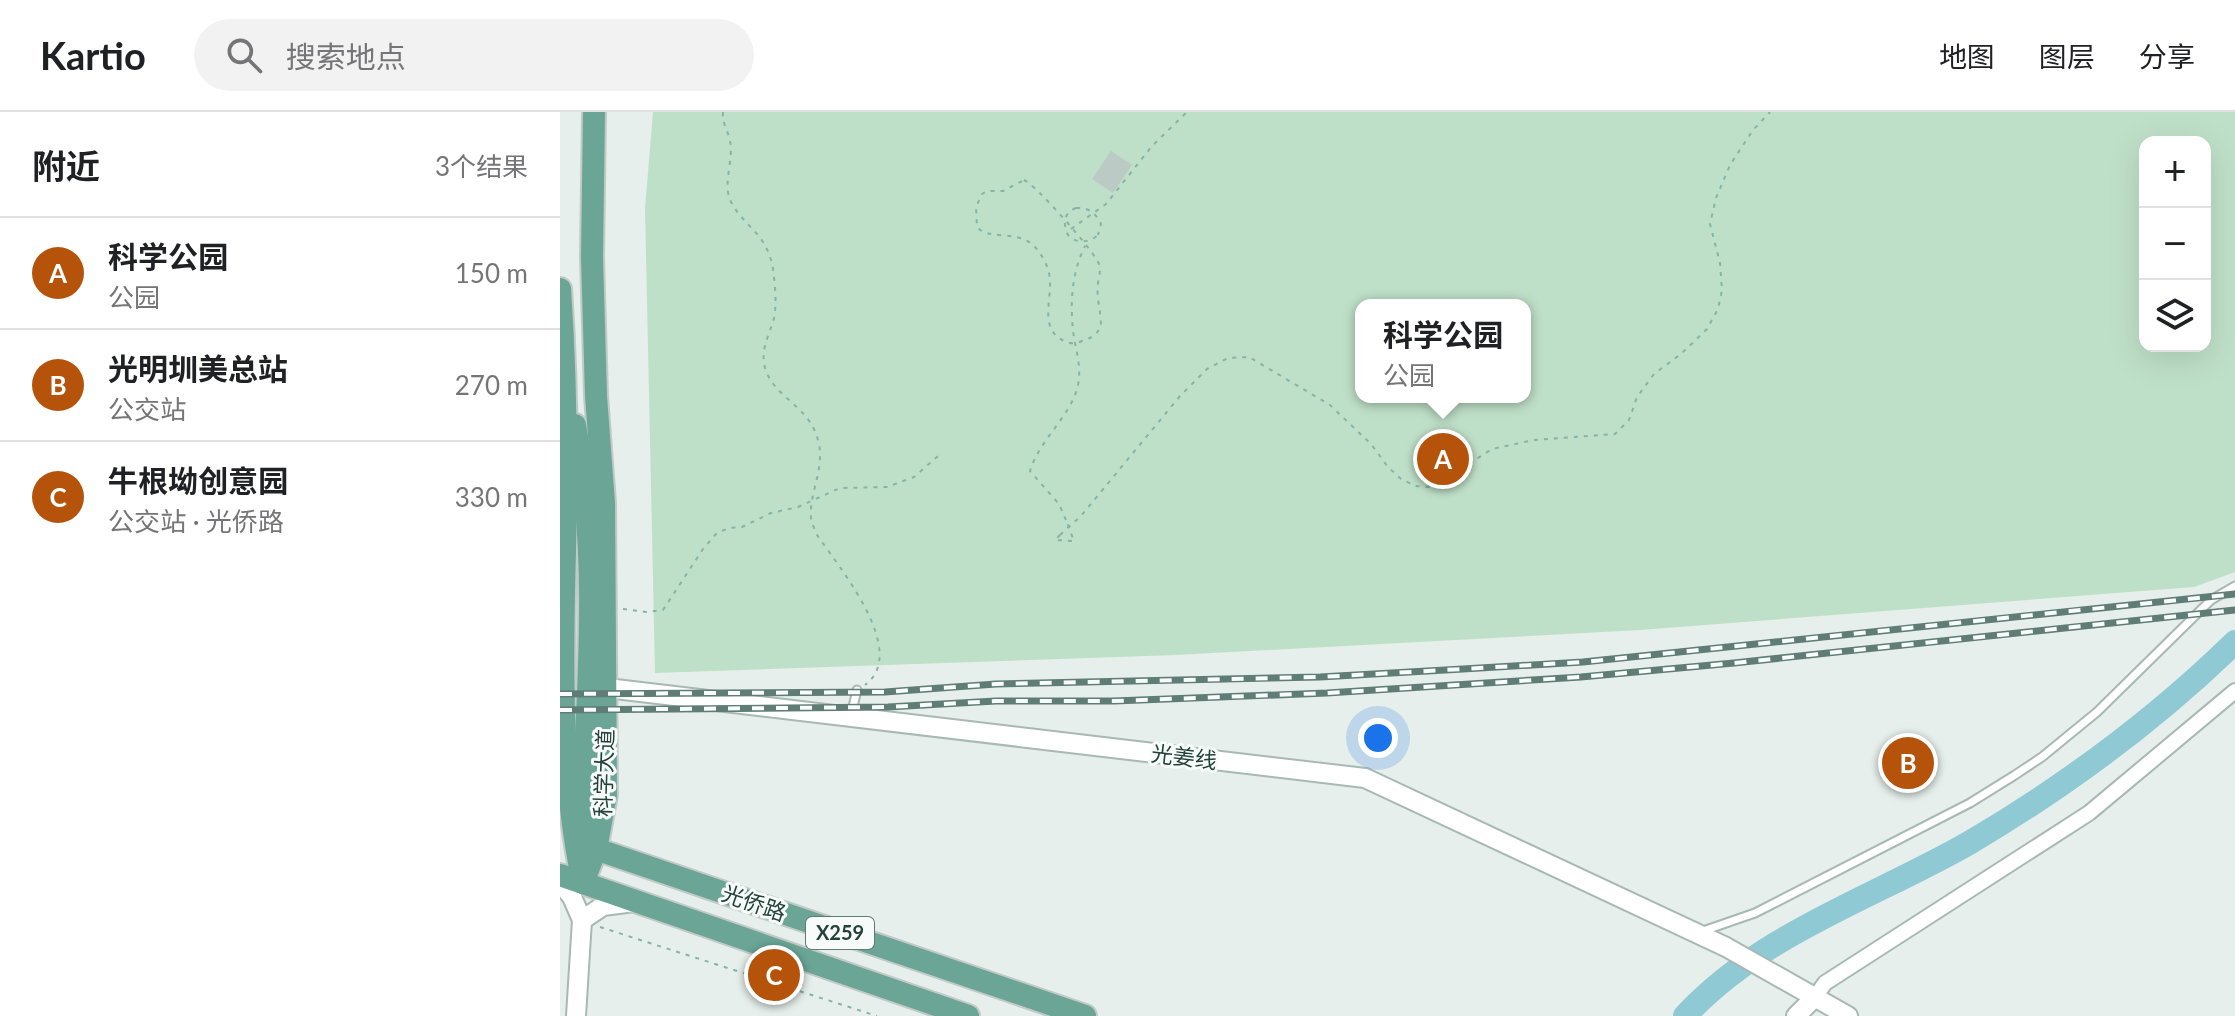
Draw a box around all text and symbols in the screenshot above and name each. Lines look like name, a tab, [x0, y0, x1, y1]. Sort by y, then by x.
search box	[194, 19, 754, 91]
text: Kartio	[40, 32, 146, 78]
icon: search	[222, 33, 266, 77]
text: 搜索地点	[286, 38, 406, 74]
text: 地图	[1939, 39, 1995, 73]
text: 图层	[2039, 39, 2095, 73]
text: 分享	[2139, 39, 2195, 73]
map controls	[2139, 136, 2211, 352]
button: +	[2139, 136, 2211, 208]
text: 附近	[32, 145, 100, 186]
text: 3个结果	[435, 150, 528, 182]
button: −	[2139, 208, 2211, 280]
text: 科学公园	[108, 238, 228, 274]
text: A	[49, 257, 67, 289]
text: 150 m	[455, 257, 528, 289]
button: layers	[2139, 280, 2211, 352]
text: 公园	[108, 281, 160, 313]
popup	[1355, 299, 1531, 403]
text: 科学公园	[1383, 316, 1503, 352]
text: 光明圳美总站	[108, 350, 288, 386]
text: 公园	[1383, 359, 1435, 391]
text: B	[49, 369, 67, 401]
text: 270 m	[455, 369, 528, 401]
text: 公交站	[108, 393, 186, 425]
pin: A	[1417, 429, 1469, 489]
text: 牛根坳创意园	[108, 462, 288, 498]
text: C	[49, 481, 67, 513]
text: 330 m	[455, 481, 528, 513]
text: 公交站 · 光侨路	[108, 505, 284, 537]
your location	[1358, 718, 1398, 758]
street label: 科学大道	[588, 729, 619, 817]
pin: B	[1882, 733, 1934, 793]
street label: 光姜线	[1150, 739, 1218, 774]
street label: 光侨路	[719, 879, 790, 926]
road number: X259	[806, 917, 874, 949]
pin: C	[748, 945, 800, 1005]

